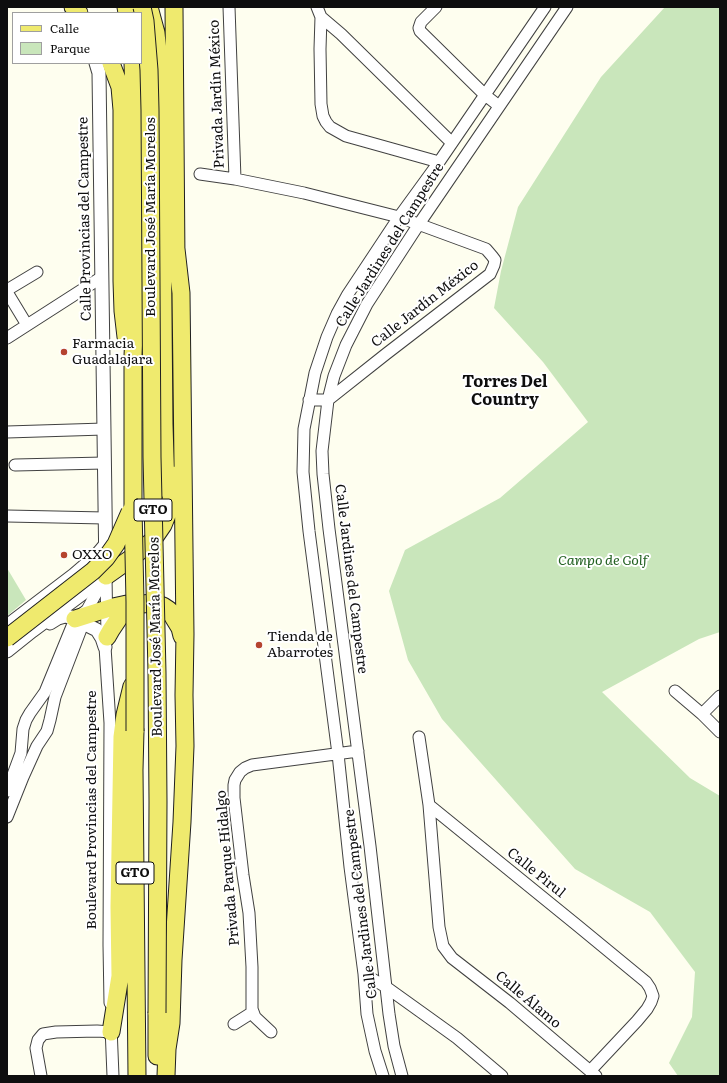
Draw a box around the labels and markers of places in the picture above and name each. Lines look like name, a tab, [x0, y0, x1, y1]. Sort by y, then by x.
place label: Farmacia Guadalajara	[72, 336, 153, 368]
marker: Farmacia Guadalajara	[59, 347, 69, 357]
place label: OXXO	[72, 547, 112, 563]
marker: OXXO	[59, 550, 69, 560]
place label: Tienda de Abarrotes	[267, 629, 333, 662]
marker: Tienda de Abarrotes	[254, 640, 264, 650]

